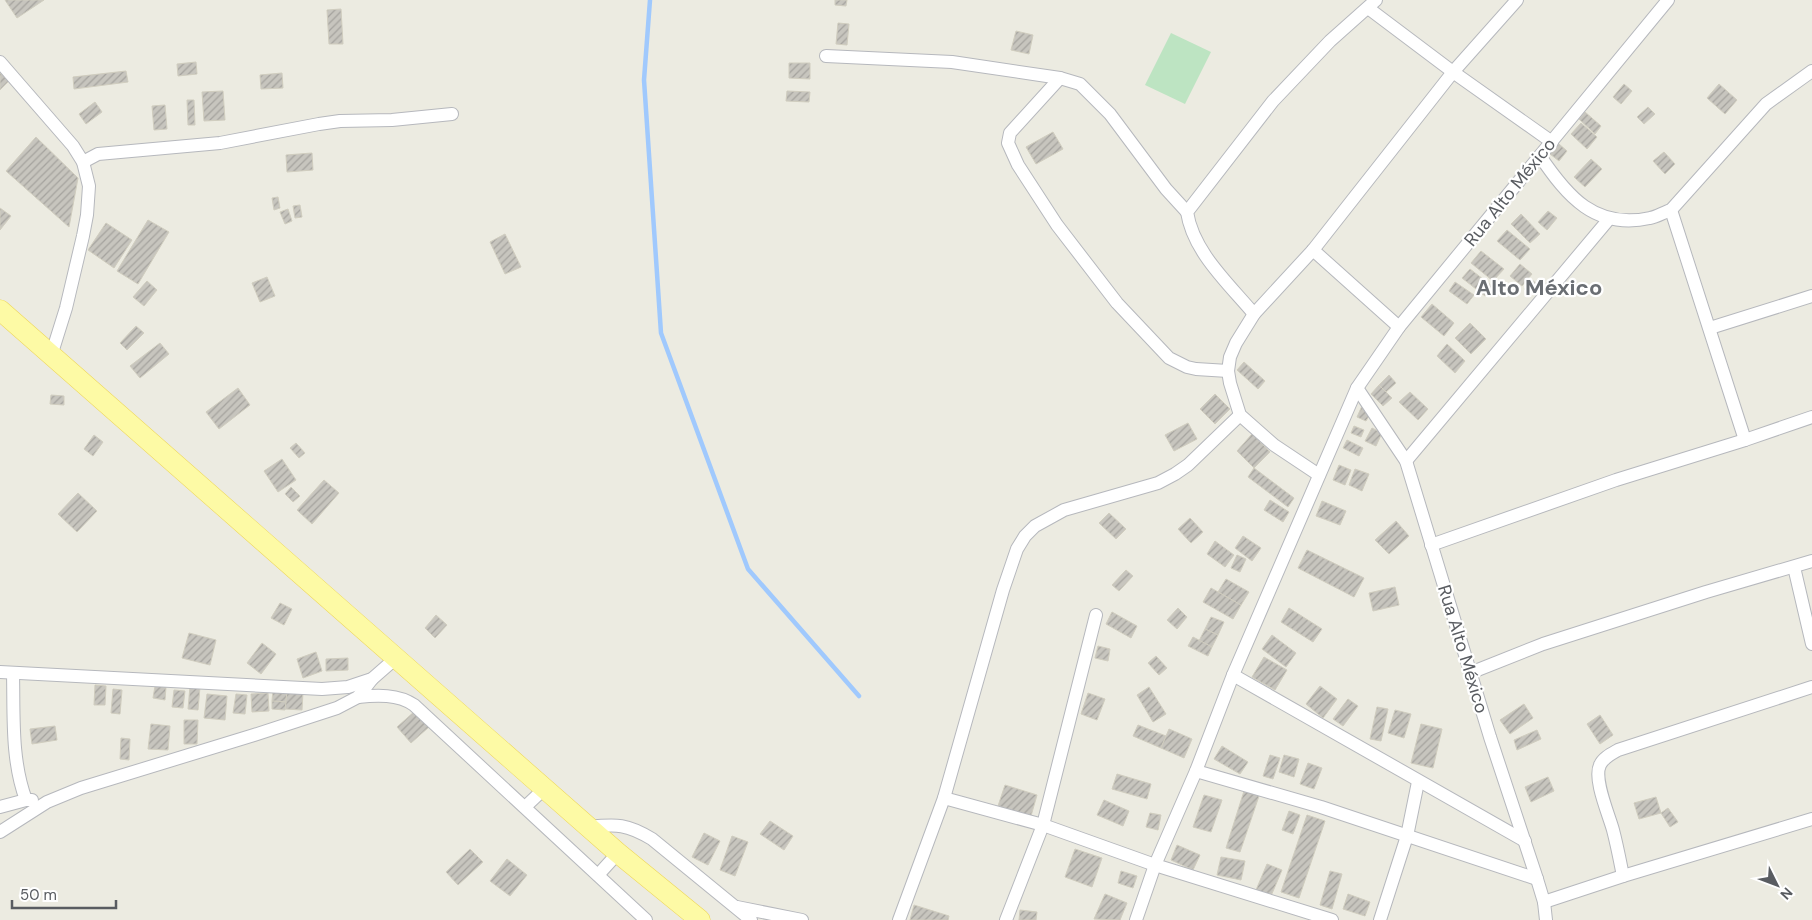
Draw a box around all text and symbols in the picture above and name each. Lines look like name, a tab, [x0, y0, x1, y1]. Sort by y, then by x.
street label: Rua Alto México	[1459, 133, 1561, 251]
district label: Alto México	[1476, 273, 1602, 302]
street label: Rua Alto México	[1432, 582, 1494, 716]
north arrow	[1752, 860, 1802, 910]
scale bar	[12, 878, 116, 910]
text: N	[1777, 884, 1797, 904]
text: 50 m	[20, 885, 57, 905]

